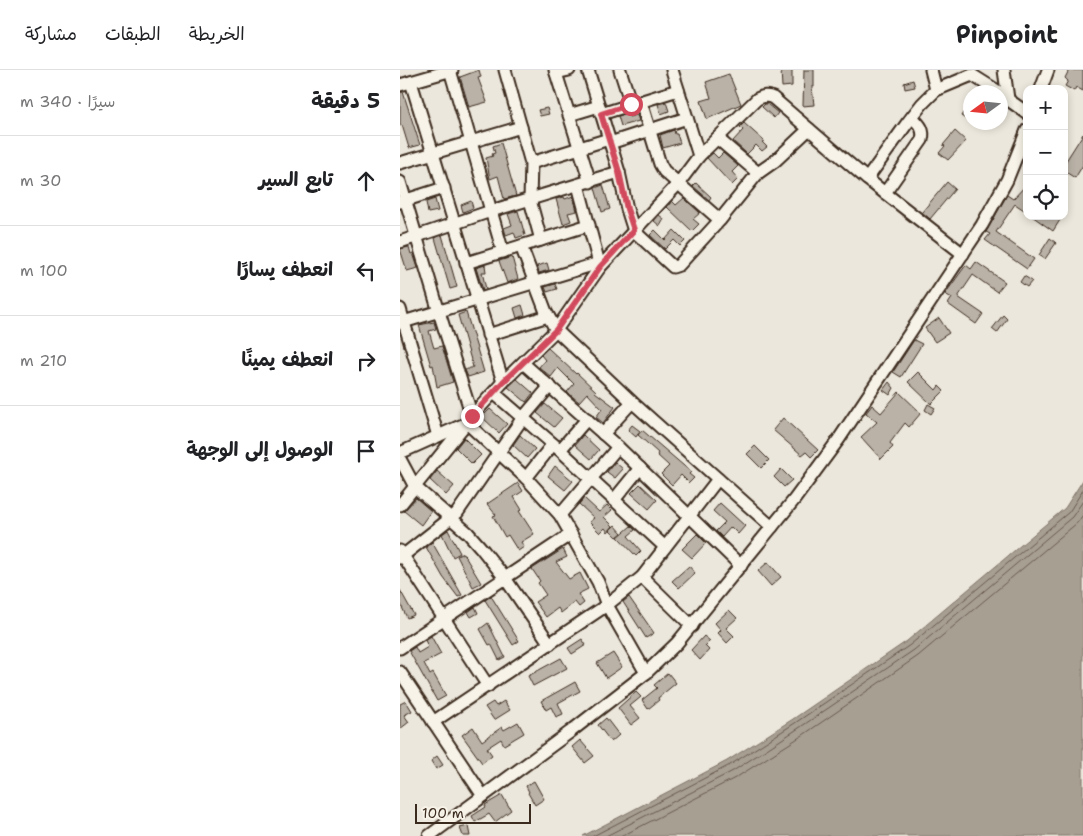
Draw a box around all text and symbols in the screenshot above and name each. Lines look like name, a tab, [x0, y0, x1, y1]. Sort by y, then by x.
text: Pinpoint	[956, 19, 1058, 51]
text: مشاركة	[25, 22, 77, 46]
text: الطبقات	[105, 22, 161, 46]
text: الخريطة	[189, 22, 245, 46]
north arrow	[963, 85, 1008, 130]
map controls	[1023, 85, 1068, 220]
button: +	[1023, 85, 1068, 130]
text: 5 دقيقة	[311, 87, 380, 115]
text: سيرًا · 340 m	[20, 91, 115, 112]
route start	[620, 93, 643, 116]
button: −	[1023, 130, 1068, 175]
text: تابع السير	[259, 167, 333, 192]
icon: ahead	[352, 167, 380, 195]
text: 30 m	[20, 170, 61, 191]
button: locate	[1023, 175, 1068, 220]
text: انعطف يسارًا	[237, 257, 333, 282]
icon: left	[352, 257, 380, 285]
text: 100 m	[20, 260, 68, 281]
text: انعطف يمينًا	[242, 347, 333, 372]
icon: right	[352, 347, 380, 375]
text: 210 m	[20, 350, 67, 371]
route end	[461, 405, 484, 428]
text: الوصول إلى الوجهة	[186, 437, 333, 462]
icon: arrive	[352, 437, 380, 465]
scale bar	[415, 801, 531, 824]
text: 100 m	[422, 804, 464, 822]

